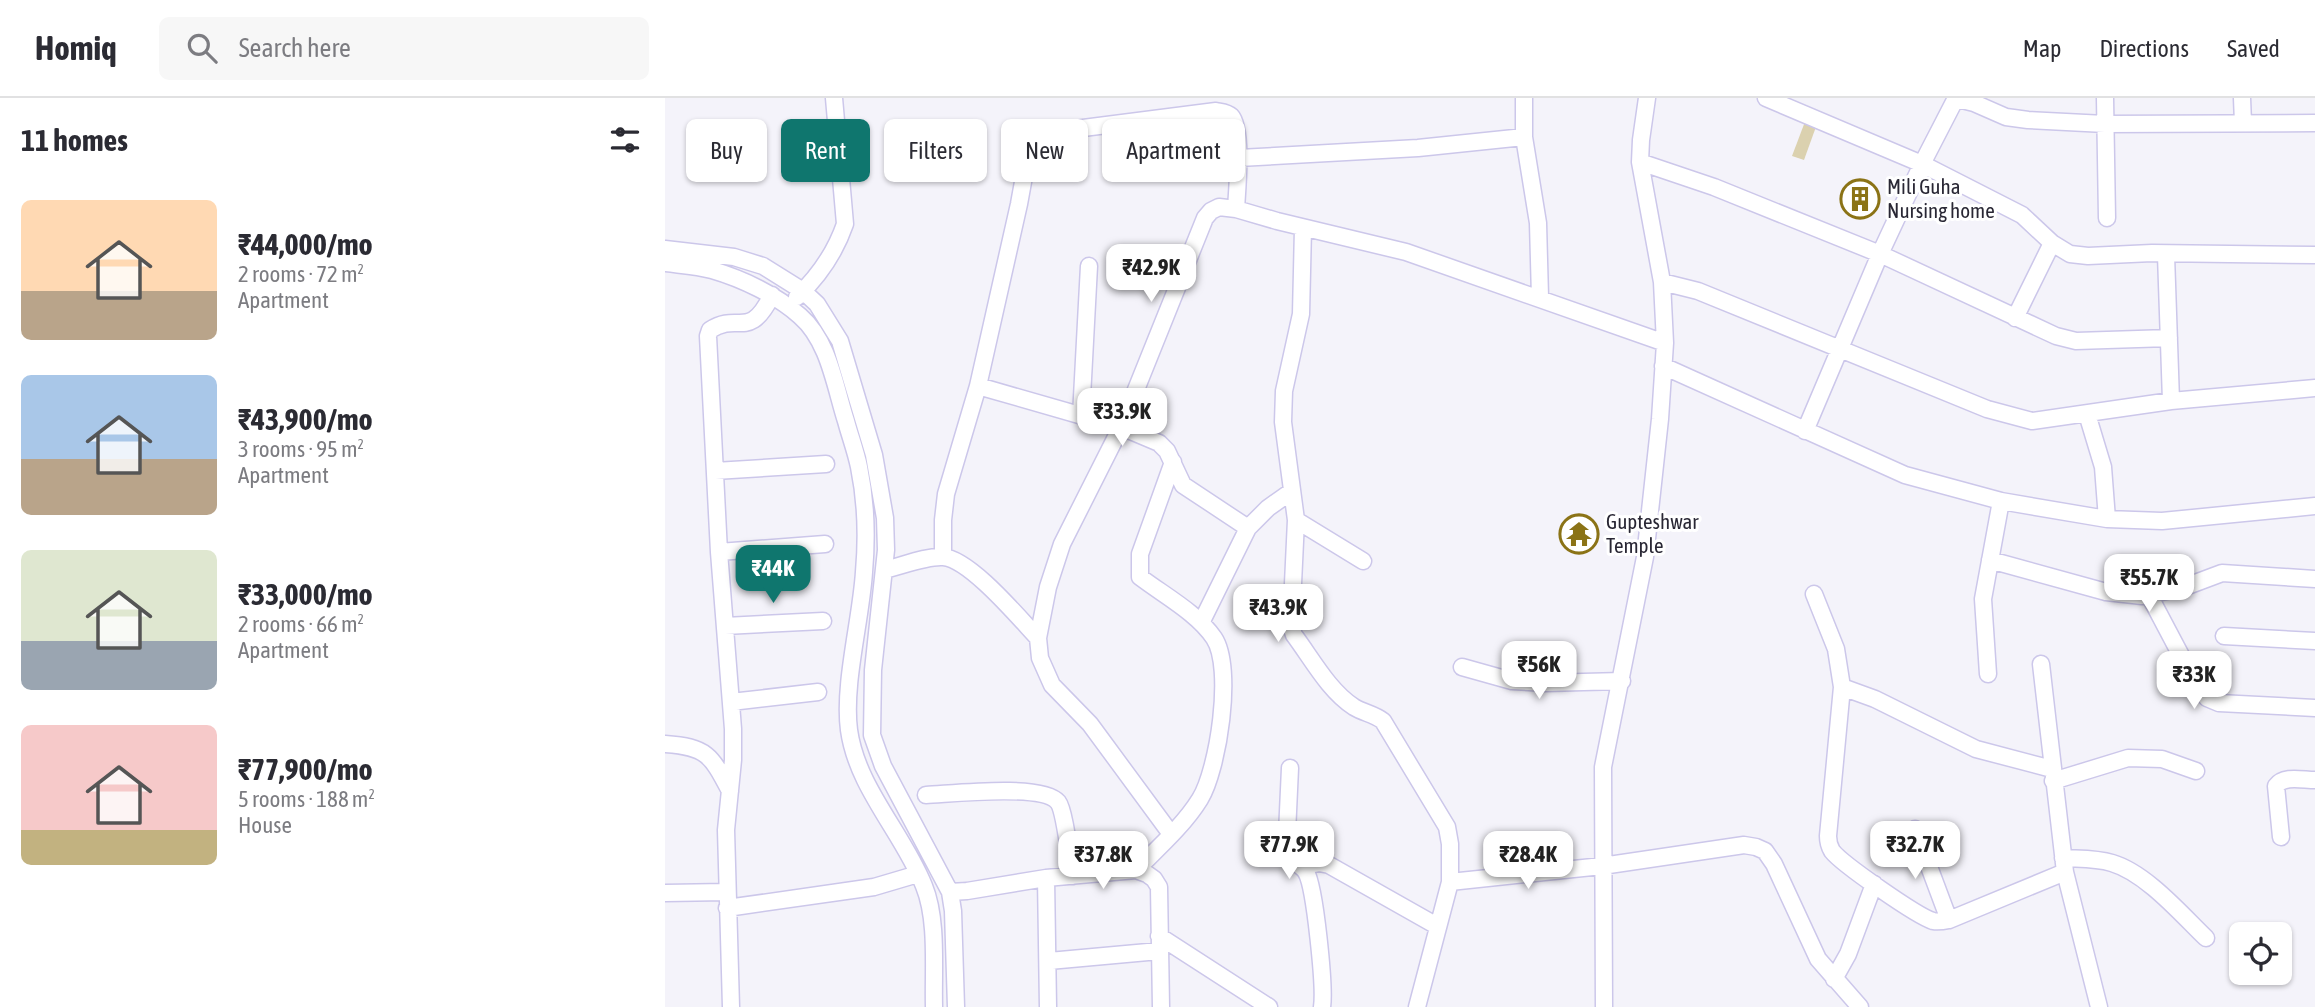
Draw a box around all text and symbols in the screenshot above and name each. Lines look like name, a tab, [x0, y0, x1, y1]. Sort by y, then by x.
search box	[159, 17, 649, 80]
text: Homiq	[35, 29, 117, 67]
icon: search	[183, 29, 221, 67]
text: Search here	[239, 33, 351, 63]
text: Map	[2023, 35, 2061, 62]
text: Directions	[2099, 35, 2189, 62]
text: Saved	[2227, 35, 2280, 62]
chip: Buy	[686, 119, 767, 182]
chip: Rent	[781, 119, 870, 182]
chip: Filters	[884, 119, 987, 182]
chip: New	[1001, 119, 1088, 182]
chip: Apartment	[1102, 119, 1245, 182]
icon: filters	[606, 121, 644, 159]
text: 11 homes	[21, 123, 128, 157]
place label: Mili Guha Nursing home	[1887, 174, 1995, 222]
building icon: Mili Guha Nursing home	[1839, 178, 1881, 220]
text: ₹44,000/mo	[238, 227, 373, 261]
icon: home	[77, 228, 161, 312]
pin: ₹42.9K	[1094, 244, 1208, 304]
text: ₹42.9K	[1122, 254, 1180, 280]
text: 2 rooms · 72 m²	[238, 261, 364, 287]
text: Apartment	[238, 287, 329, 313]
pin: ₹33.9K	[1065, 388, 1179, 448]
text: ₹33.9K	[1093, 398, 1151, 424]
text: ₹43,900/mo	[238, 402, 373, 436]
icon: home	[77, 403, 161, 487]
text: 3 rooms · 95 m²	[238, 436, 364, 462]
text: Apartment	[238, 462, 329, 488]
place label: Gupteshwar Temple	[1606, 509, 1699, 557]
temple icon: Gupteshwar Temple	[1558, 513, 1600, 555]
pin: ₹44K	[732, 546, 814, 605]
pin: ₹55.7K	[2092, 554, 2206, 614]
text: ₹44K	[752, 555, 794, 581]
text: ₹55.7K	[2120, 564, 2178, 590]
text: ₹33,000/mo	[238, 577, 373, 611]
icon: home	[77, 578, 161, 662]
pin: ₹43.9K	[1221, 584, 1335, 644]
text: ₹43.9K	[1249, 594, 1307, 620]
text: 2 rooms · 66 m²	[238, 611, 364, 637]
text: Apartment	[238, 637, 329, 663]
pin: ₹56K	[1498, 642, 1580, 701]
text: ₹56K	[1518, 651, 1560, 677]
pin: ₹33K	[2153, 652, 2235, 711]
text: ₹33K	[2173, 661, 2215, 687]
text: ₹77,900/mo	[238, 752, 373, 786]
icon: home	[77, 753, 161, 837]
text: 5 rooms · 188 m²	[238, 786, 375, 812]
text: House	[238, 812, 292, 838]
pin: ₹77.9K	[1232, 822, 1346, 881]
pin: ₹32.7K	[1858, 822, 1972, 881]
text: ₹77.9K	[1260, 831, 1318, 857]
text: ₹32.7K	[1886, 831, 1944, 857]
pin: ₹37.8K	[1046, 832, 1160, 891]
pin: ₹28.4K	[1471, 832, 1585, 891]
text: ₹37.8K	[1074, 841, 1132, 867]
text: ₹28.4K	[1499, 841, 1557, 867]
map controls	[2229, 922, 2292, 985]
button: locate	[2229, 922, 2292, 985]

